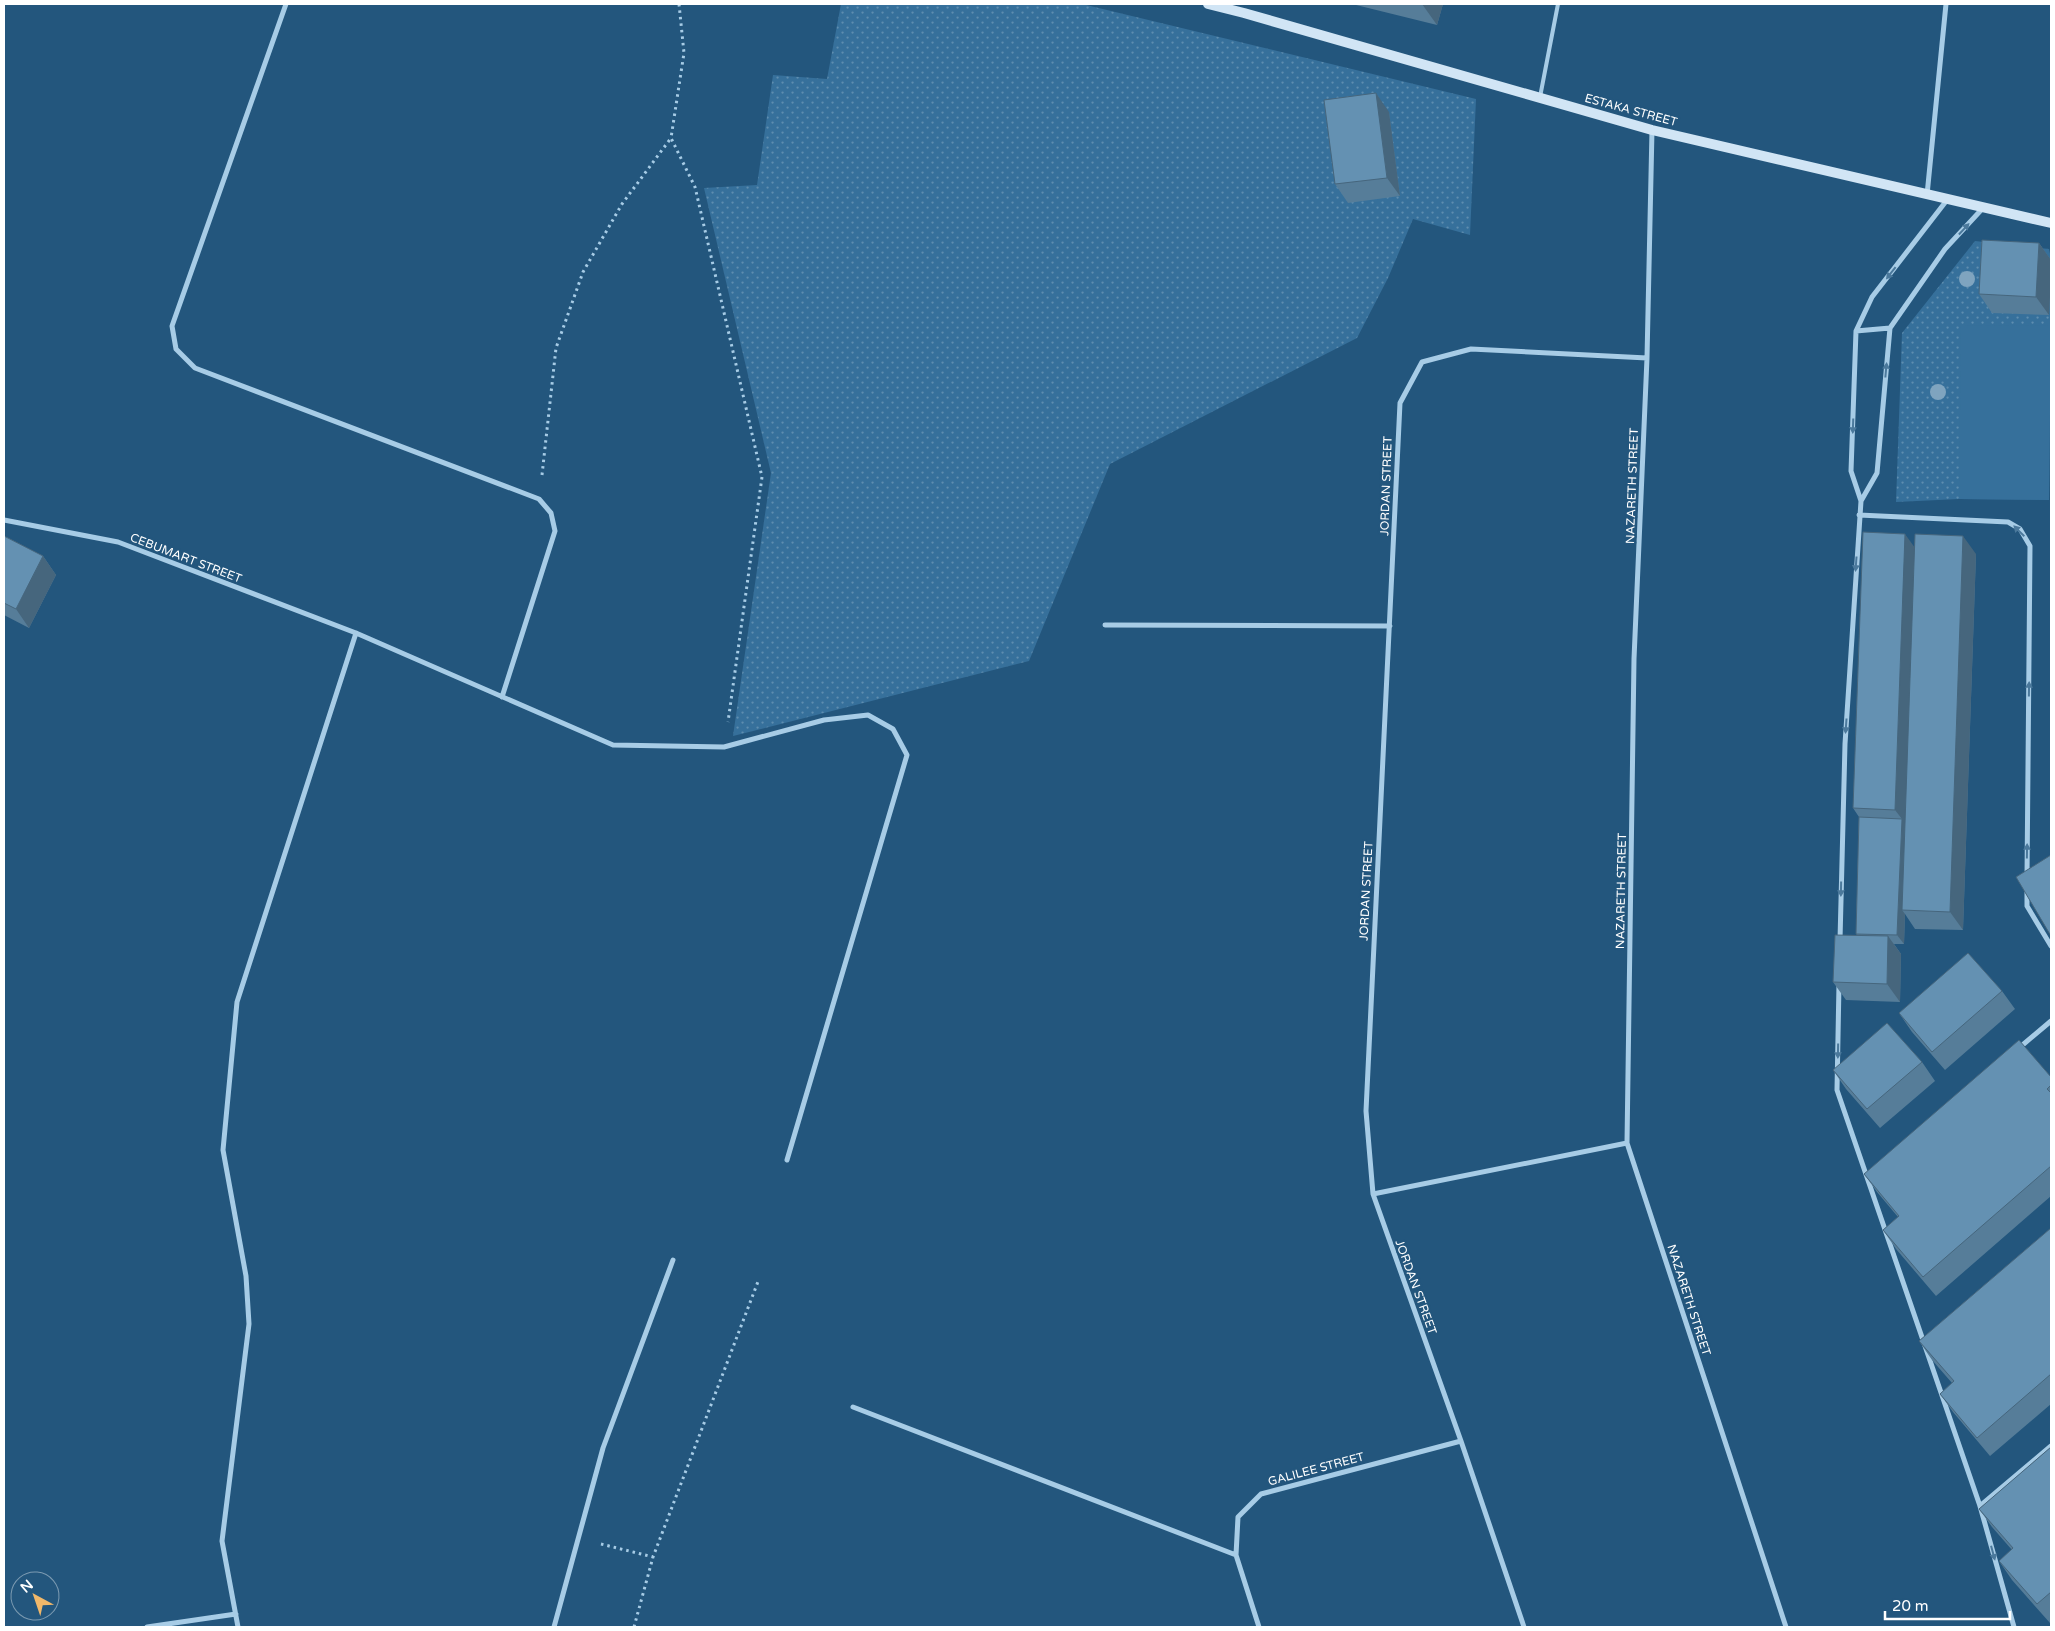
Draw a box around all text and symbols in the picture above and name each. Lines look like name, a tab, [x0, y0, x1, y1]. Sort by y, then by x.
street label: ESTAKA STREET	[1583, 91, 1680, 129]
one-way arrow	[1958, 223, 1970, 235]
one-way arrow	[1885, 266, 1896, 279]
one-way arrow	[1882, 362, 1890, 378]
one-way arrow	[1849, 418, 1857, 434]
street label: NAZARETH STREET	[1623, 427, 1641, 544]
street label: JORDAN STREET	[1377, 435, 1395, 536]
one-way arrow	[2013, 525, 2025, 537]
street label: CEBUMART STREET	[128, 530, 244, 586]
one-way arrow	[1852, 556, 1860, 572]
one-way arrow	[2025, 681, 2033, 697]
one-way arrow	[1841, 718, 1849, 734]
street label: NAZARETH STREET	[1613, 832, 1629, 949]
street label: JORDAN STREET	[1356, 840, 1376, 941]
one-way arrow	[2023, 843, 2031, 859]
one-way arrow	[1837, 881, 1845, 897]
one-way arrow	[1834, 1043, 1842, 1059]
street label: JORDAN STREET	[1392, 1238, 1440, 1337]
street label: NAZARETH STREET	[1664, 1243, 1714, 1358]
street label: GALILEE STREET	[1266, 1449, 1366, 1489]
one-way arrow	[1990, 1546, 1998, 1561]
north arrow	[10, 1571, 60, 1621]
text: N	[17, 1576, 37, 1597]
scale bar	[1885, 1588, 2010, 1620]
text: 20 m	[1892, 1597, 1929, 1615]

